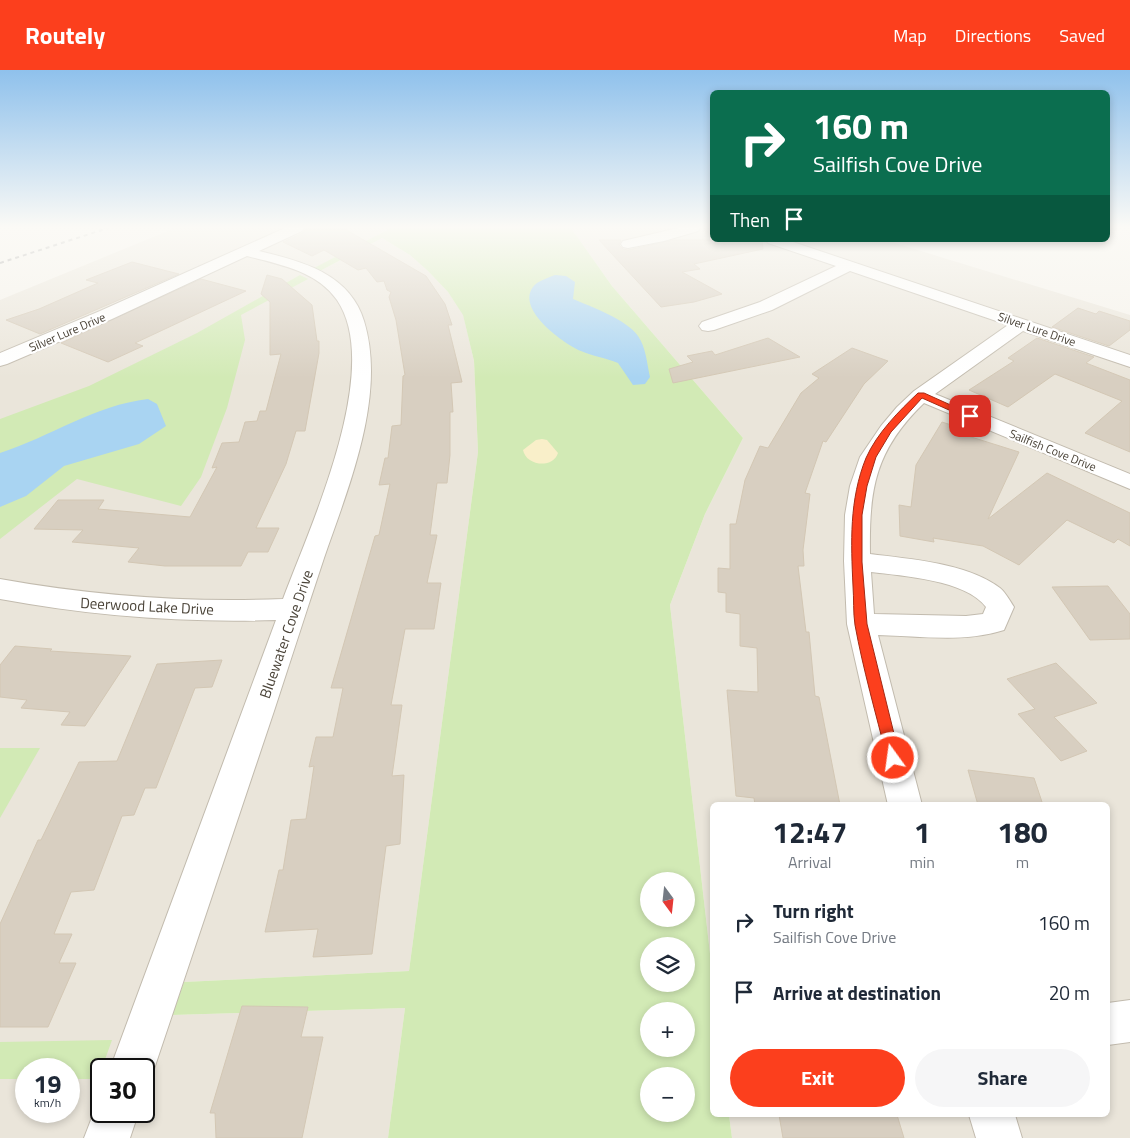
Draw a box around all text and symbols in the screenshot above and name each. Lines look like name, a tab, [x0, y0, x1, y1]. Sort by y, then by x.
text: Routely	[25, 17, 105, 53]
text: Map	[893, 22, 927, 49]
text: Directions	[955, 22, 1031, 49]
text: Saved	[1059, 22, 1105, 49]
text: 160 m	[813, 99, 909, 153]
icon: right	[730, 110, 795, 175]
text: Sailfish Cove Drive	[813, 147, 982, 181]
text: Then	[730, 205, 770, 234]
icon: arrive	[780, 205, 808, 233]
street label: Silver Lure Drive	[26, 307, 108, 357]
street label: Silver Lure Drive	[995, 307, 1079, 351]
pin	[949, 395, 991, 437]
icon: arrive	[956, 402, 984, 430]
street label: Sailfish Cove Drive	[1007, 424, 1099, 476]
street label: Bluewater Cove Drive	[253, 566, 319, 702]
street label: Deerwood Lake Drive	[80, 591, 214, 621]
position arrow	[866, 731, 918, 783]
text: 12:47	[772, 809, 847, 855]
text: 1	[914, 809, 931, 855]
text: 180	[997, 809, 1048, 855]
text: Arrival	[788, 850, 831, 874]
text: min	[909, 850, 935, 874]
text: m	[1016, 850, 1029, 874]
north arrow	[640, 872, 695, 928]
map controls	[640, 872, 695, 1122]
text: Turn right	[773, 896, 854, 925]
icon: right	[730, 908, 758, 936]
text: 160 m	[1038, 908, 1090, 937]
text: Sailfish Cove Drive	[773, 925, 896, 949]
button: layers	[640, 937, 695, 992]
icon: arrive	[730, 978, 758, 1006]
text: Arrive at destination	[773, 978, 941, 1007]
text: 20 m	[1049, 978, 1090, 1007]
button: +	[640, 1002, 695, 1057]
button: Exit	[730, 1049, 905, 1107]
button: Share	[915, 1049, 1090, 1107]
speed limit sign: 30	[90, 1058, 155, 1123]
text: 19	[33, 1065, 62, 1103]
button: −	[640, 1067, 695, 1122]
text: km/h	[34, 1093, 61, 1112]

